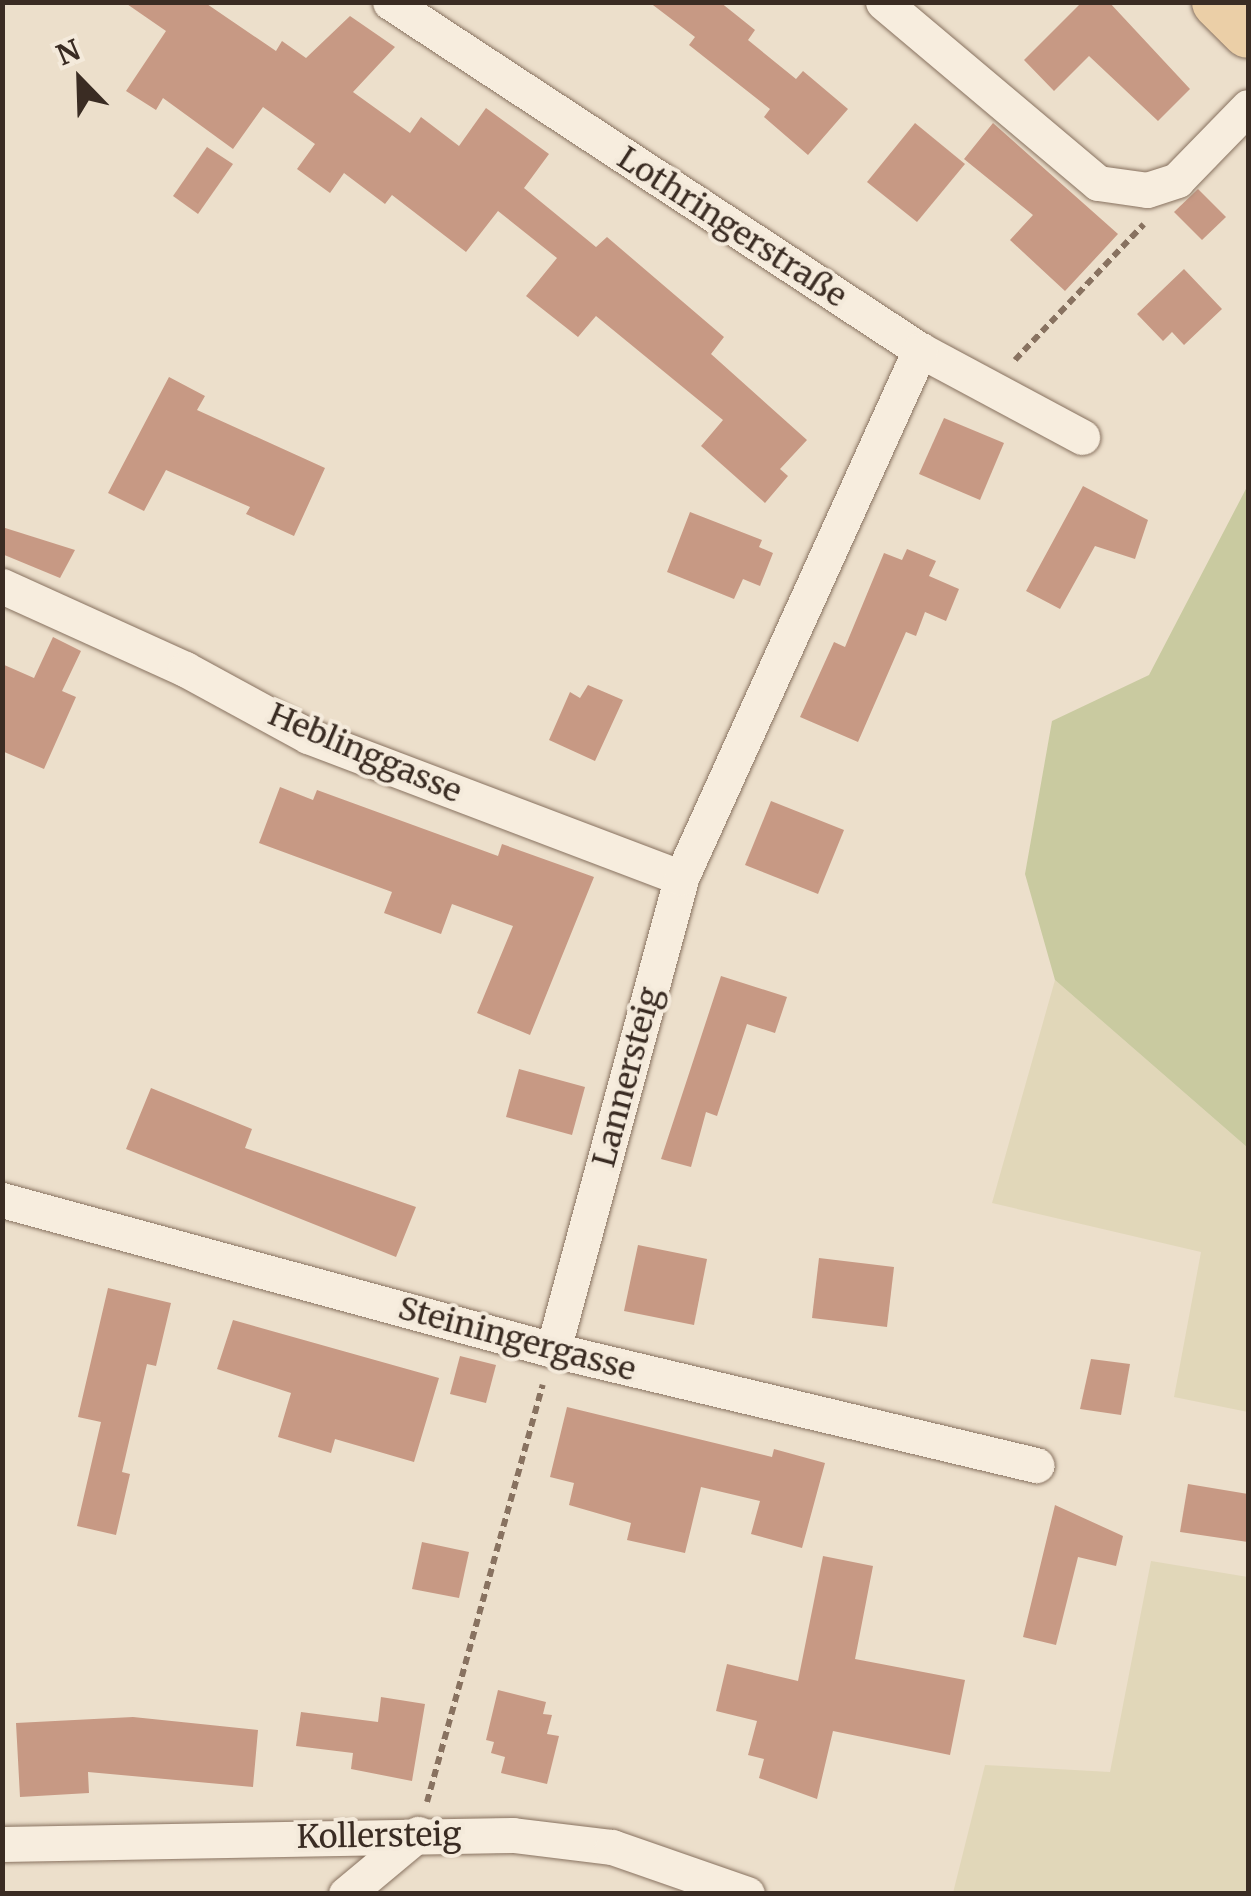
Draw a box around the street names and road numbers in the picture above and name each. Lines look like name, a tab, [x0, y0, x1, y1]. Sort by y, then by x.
street label: Lothringerstraße	[610, 139, 854, 315]
street label: Heblinggasse	[263, 695, 467, 811]
street label: Lannersteig	[585, 983, 669, 1171]
street label: Steiningergasse	[394, 1289, 640, 1389]
street label: Kollersteig	[296, 1815, 462, 1857]

